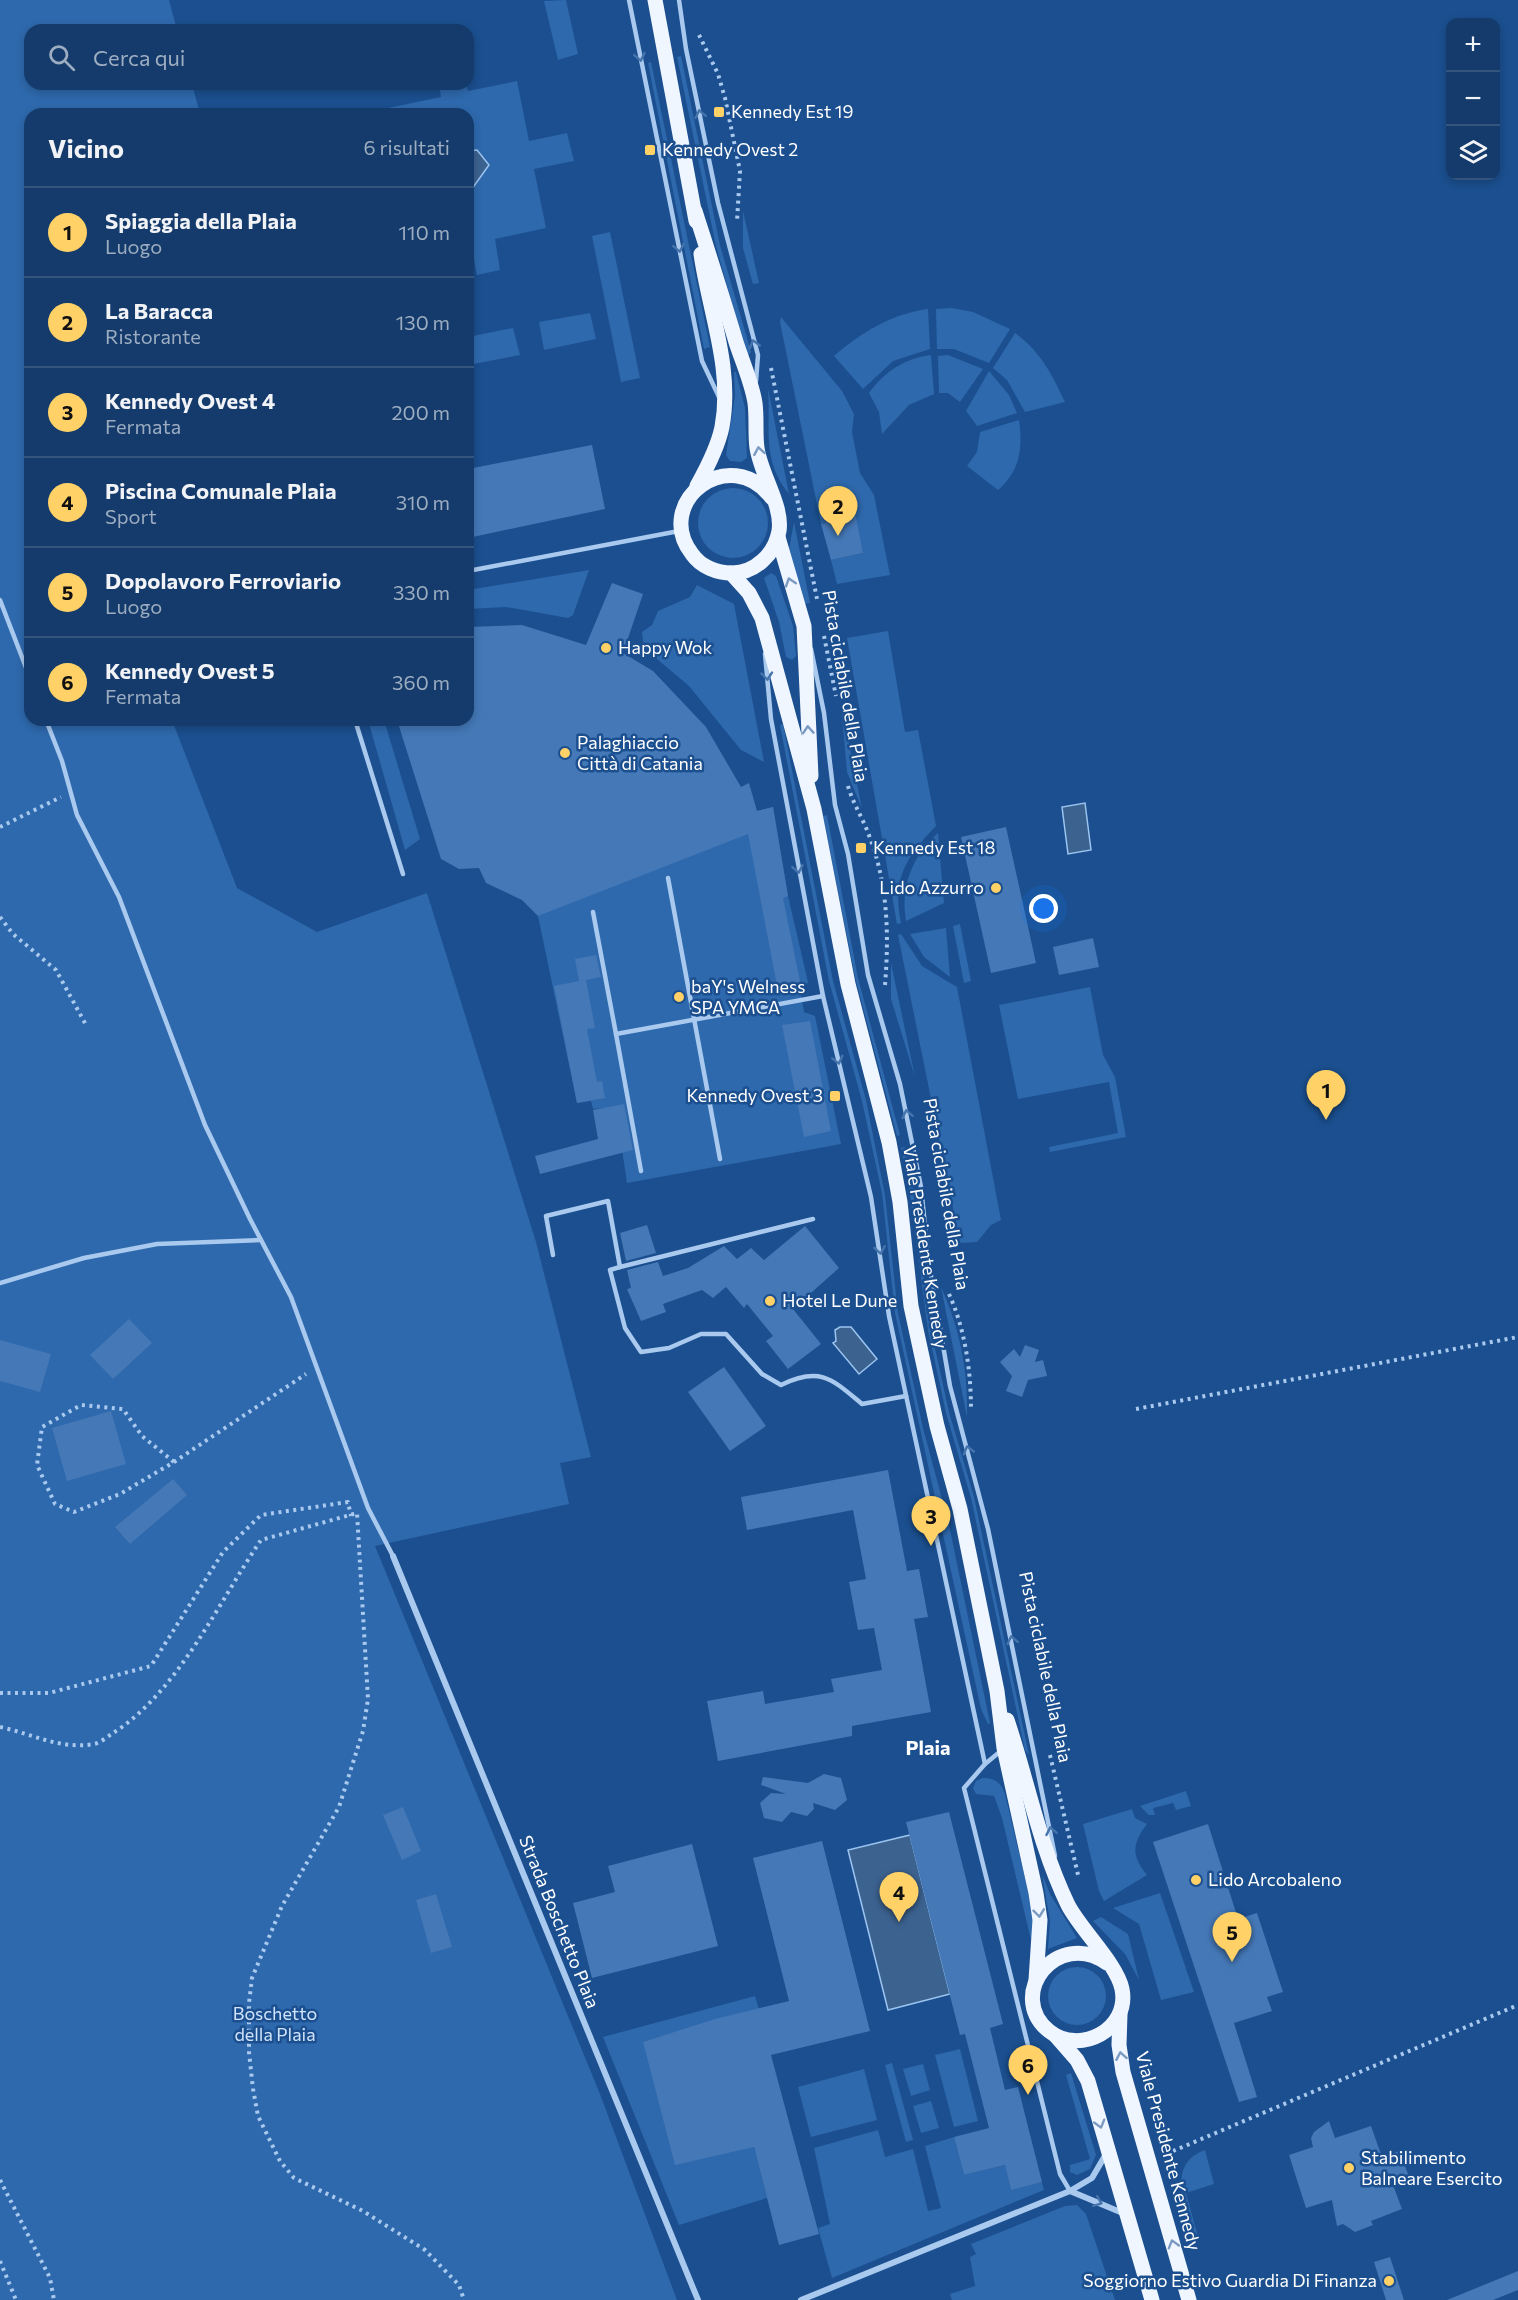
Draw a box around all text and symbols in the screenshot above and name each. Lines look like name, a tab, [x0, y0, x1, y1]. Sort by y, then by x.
map controls	[1446, 18, 1500, 180]
button: +	[1446, 18, 1500, 72]
search box	[24, 24, 474, 90]
icon: search	[45, 41, 78, 74]
text: Cerca qui	[93, 44, 185, 71]
one-way arrow	[633, 52, 646, 62]
button: −	[1446, 72, 1500, 126]
place label: Kennedy Est 19	[731, 100, 853, 122]
marker: Kennedy Est 19	[712, 105, 726, 119]
one-way arrow	[694, 109, 707, 119]
button: layers	[1446, 126, 1500, 180]
text: Vicino	[48, 132, 124, 163]
text: 6 risultati	[364, 135, 450, 159]
place label: Kennedy Ovest 2	[662, 138, 798, 160]
marker: Kennedy Ovest 2	[643, 143, 657, 157]
text: Spiaggia della Plaia	[105, 207, 297, 234]
text: 1	[63, 220, 72, 244]
text: 110 m	[399, 220, 450, 244]
text: Luogo	[105, 234, 162, 258]
one-way arrow	[672, 243, 685, 253]
text: La Baracca	[105, 297, 213, 324]
text: 2	[62, 310, 73, 334]
text: 130 m	[396, 310, 450, 334]
text: Ristorante	[105, 324, 201, 348]
one-way arrow	[749, 339, 762, 349]
text: Kennedy Ovest 4	[105, 387, 275, 414]
text: 3	[62, 400, 73, 424]
text: 200 m	[392, 400, 450, 424]
text: Fermata	[105, 414, 181, 438]
one-way arrow	[753, 446, 765, 456]
text: Piscina Comunale Plaia	[105, 477, 337, 504]
pin: 2	[818, 486, 858, 536]
text: 4	[61, 490, 74, 514]
text: 310 m	[396, 490, 450, 514]
text: Sport	[105, 504, 157, 528]
text: Dopolavoro Ferroviario	[105, 567, 341, 594]
one-way arrow	[785, 577, 797, 588]
text: 5	[62, 580, 73, 604]
text: 330 m	[393, 580, 450, 604]
street label: Pista ciclabile della Plaia	[818, 588, 874, 784]
text: Luogo	[105, 594, 162, 618]
place label: Happy Wok	[618, 636, 713, 658]
marker: Happy Wok	[599, 641, 613, 655]
text: Kennedy Ovest 5	[105, 657, 275, 684]
text: 6	[61, 670, 74, 694]
text: 360 m	[392, 670, 450, 694]
one-way arrow	[760, 672, 773, 681]
text: Fermata	[105, 684, 181, 708]
one-way arrow	[801, 726, 814, 735]
place label: Palaghiaccio Città di Catania	[577, 731, 703, 774]
marker: Palaghiaccio Città di Catania	[558, 746, 572, 760]
place label: Kennedy Est 18	[873, 836, 996, 858]
marker: Kennedy Est 18	[854, 841, 868, 855]
one-way arrow	[791, 863, 804, 873]
place label: Lido Azzurro	[879, 876, 984, 898]
marker: Lido Azzurro	[989, 881, 1003, 895]
your location	[1029, 894, 1058, 923]
place label: baY's Welness SPA YMCA	[691, 975, 805, 1018]
marker: baY's Welness SPA YMCA	[672, 990, 686, 1004]
one-way arrow	[831, 1054, 844, 1064]
pin: 1	[1306, 1070, 1346, 1120]
place label: Kennedy Ovest 3	[686, 1084, 823, 1106]
marker: Kennedy Ovest 3	[828, 1089, 842, 1103]
street label: Pista ciclabile della Plaia	[919, 1096, 975, 1292]
one-way arrow	[901, 1110, 914, 1120]
street label: Viale Presidente Kennedy	[899, 1144, 953, 1350]
one-way arrow	[873, 1245, 885, 1255]
place label: Hotel Le Dune	[782, 1289, 897, 1311]
marker: Hotel Le Dune	[763, 1294, 777, 1308]
one-way arrow	[963, 1445, 975, 1456]
pin: 3	[912, 1496, 950, 1546]
street label: Pista ciclabile della Plaia	[1015, 1569, 1077, 1764]
one-way arrow	[1006, 1635, 1019, 1645]
district label: Plaia	[905, 1735, 951, 1759]
one-way arrow	[1045, 1826, 1058, 1836]
street label: Strada Boschetto Plaia	[515, 1832, 605, 2011]
place label: Lido Arcobaleno	[1208, 1868, 1342, 1890]
pin: 4	[880, 1872, 918, 1922]
marker: Lido Arcobaleno	[1189, 1873, 1203, 1887]
one-way arrow	[1032, 1908, 1045, 1918]
pin: 5	[1212, 1912, 1252, 1962]
park label: Boschetto della Plaia	[233, 2002, 317, 2045]
pin: 6	[1008, 2046, 1048, 2095]
street label: Viale Presidente Kennedy	[1132, 2049, 1206, 2253]
one-way arrow	[1115, 2051, 1128, 2061]
one-way arrow	[1093, 2118, 1105, 2129]
place label: Stabilimento Balneare Esercito	[1361, 2146, 1502, 2189]
marker: Stabilimento Balneare Esercito	[1342, 2161, 1356, 2175]
one-way arrow	[1092, 2194, 1103, 2207]
one-way arrow	[1168, 2239, 1180, 2250]
place label: Soggiorno Estivo Guardia Di Finanza	[1083, 2269, 1377, 2291]
marker: Soggiorno Estivo Guardia Di Finanza	[1382, 2274, 1396, 2288]

